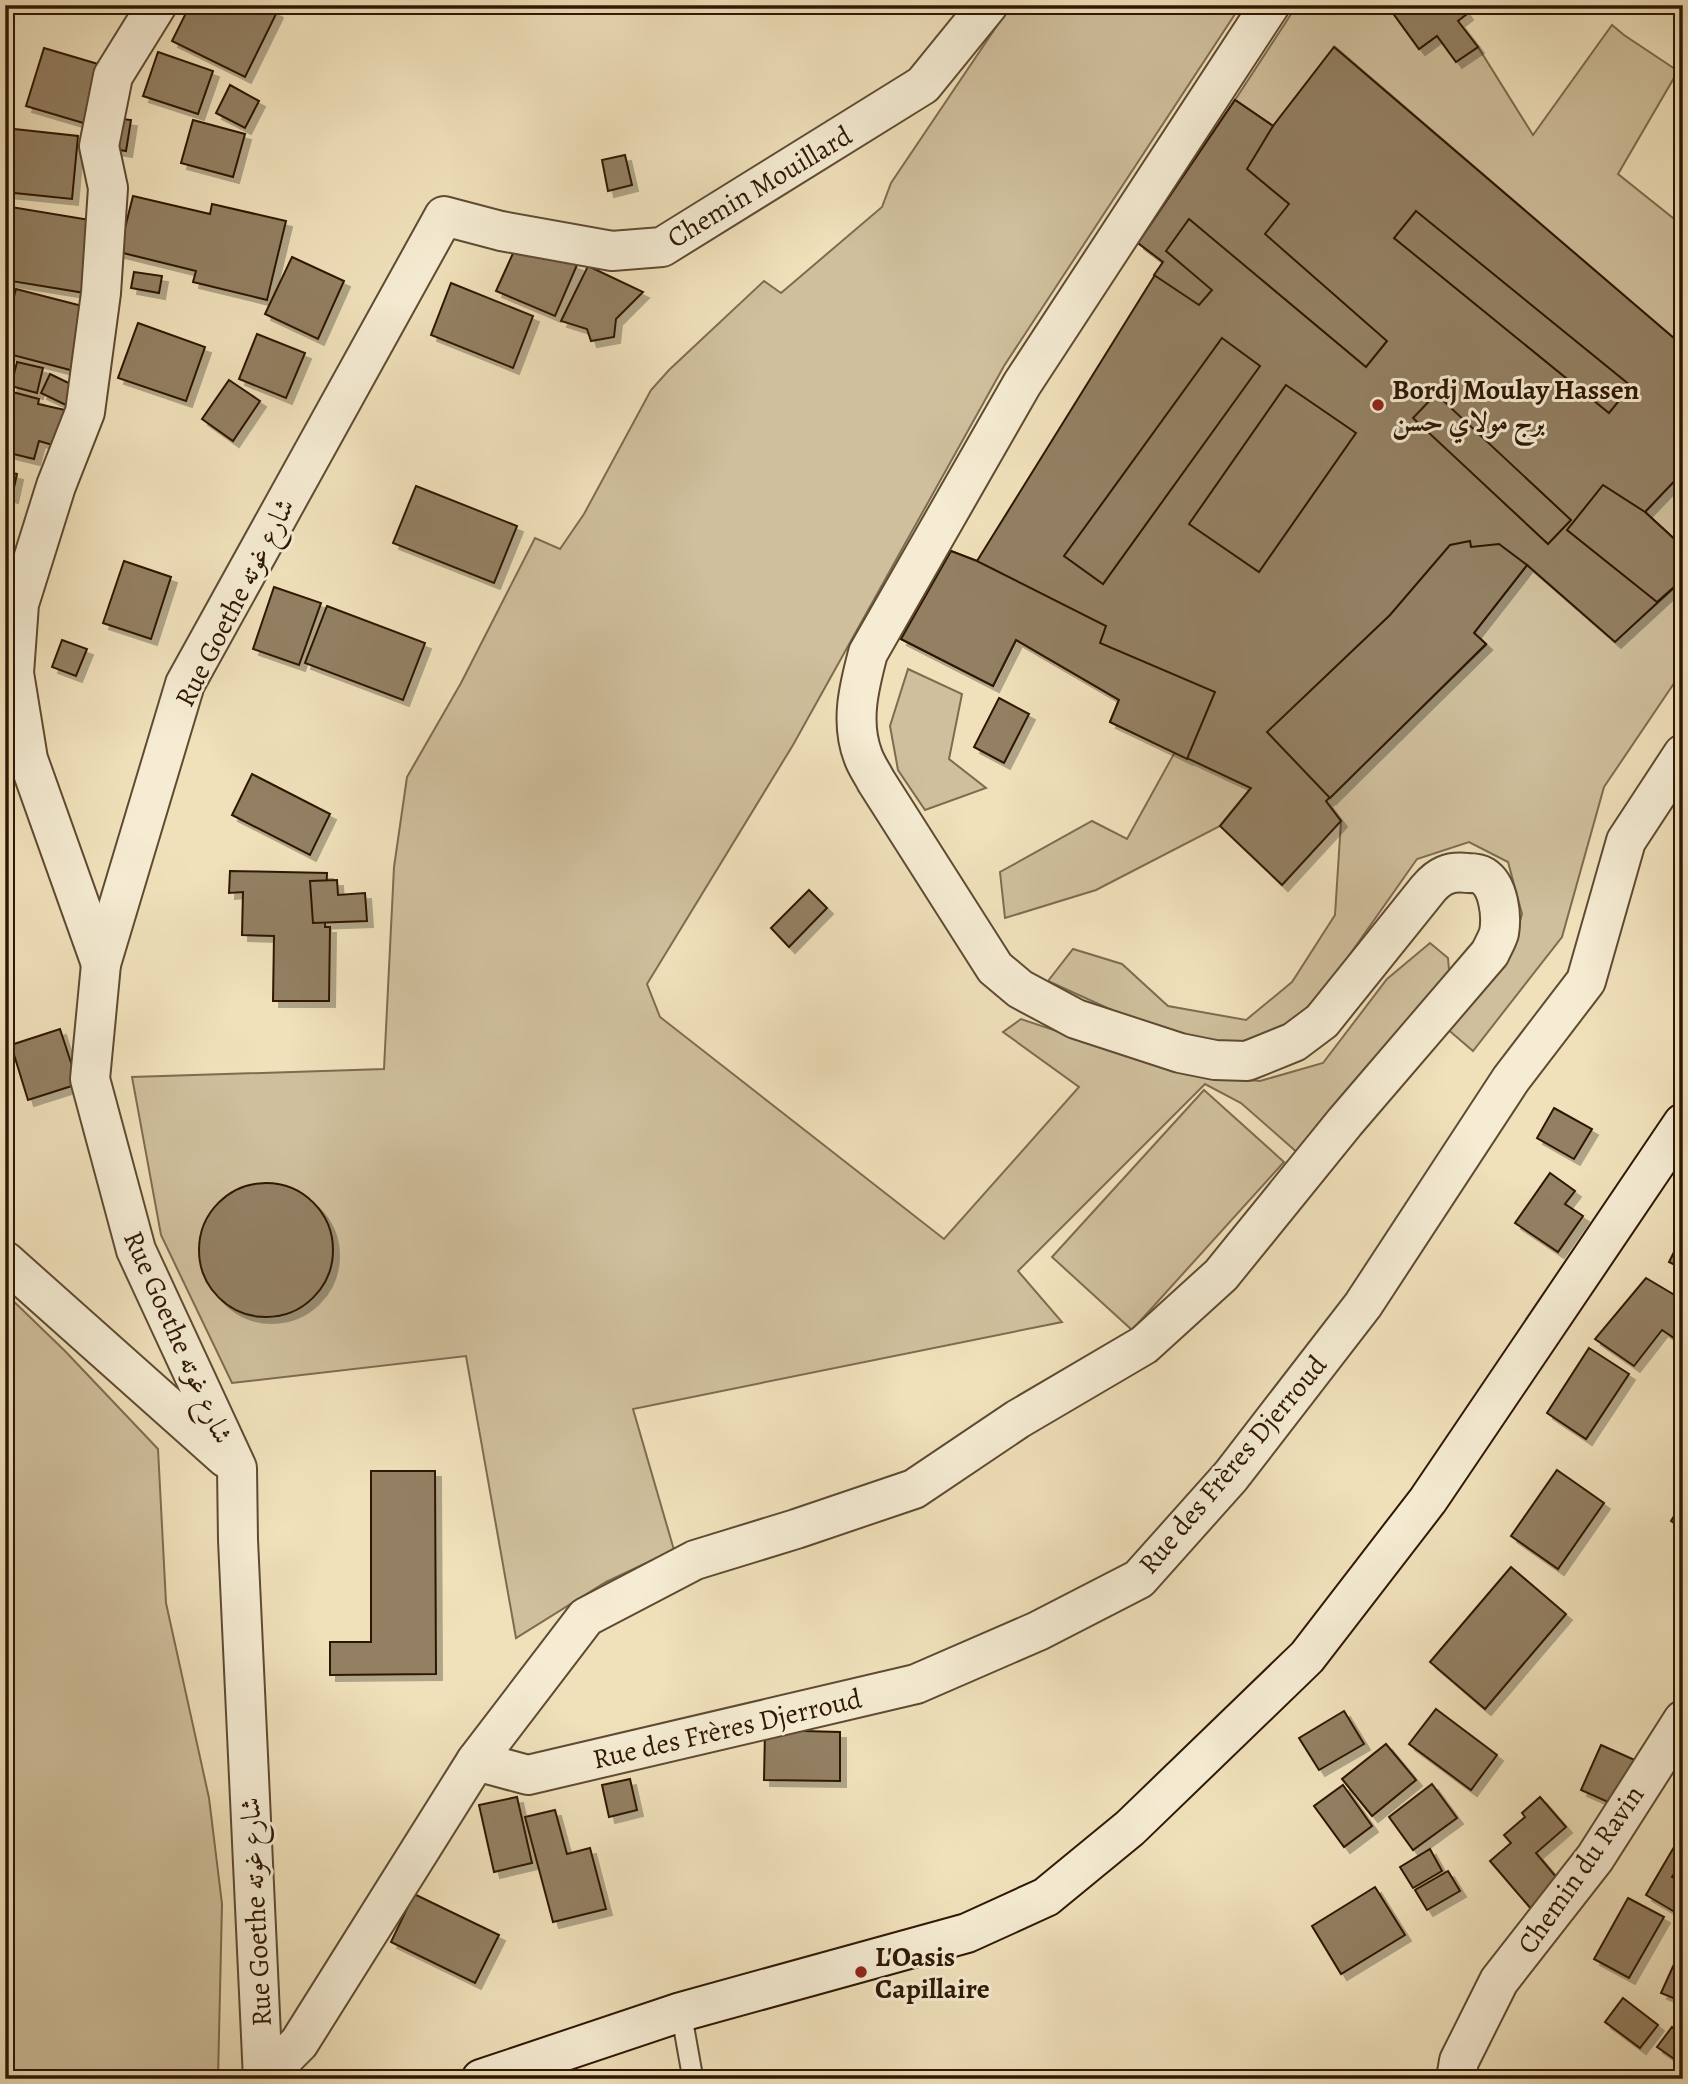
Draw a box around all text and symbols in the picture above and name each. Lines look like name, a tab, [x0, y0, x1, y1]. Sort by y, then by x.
street label: Chemin Mouillard	[660, 116, 860, 257]
place label: Bordj Moulay Hassen برج مولاي حسن	[1392, 371, 1640, 447]
marker: Bordj Moulay Hassen برج مولاي حسن	[1370, 397, 1386, 413]
street label: Rue Goethe شارع غوته	[166, 492, 307, 715]
street label: Rue Goethe شارع غوته	[110, 1225, 242, 1452]
street label: Rue des Frères Djerroud	[1130, 1346, 1336, 1582]
street label: Rue des Frères Djerroud	[589, 1679, 866, 1778]
street label: Chemin du Ravin	[1509, 1778, 1653, 1961]
street label: Rue Goethe شارع غوته	[231, 1796, 285, 2028]
place label: L'Oasis Capillaire	[875, 1938, 990, 2008]
marker: L'Oasis Capillaire	[853, 1964, 869, 1980]

